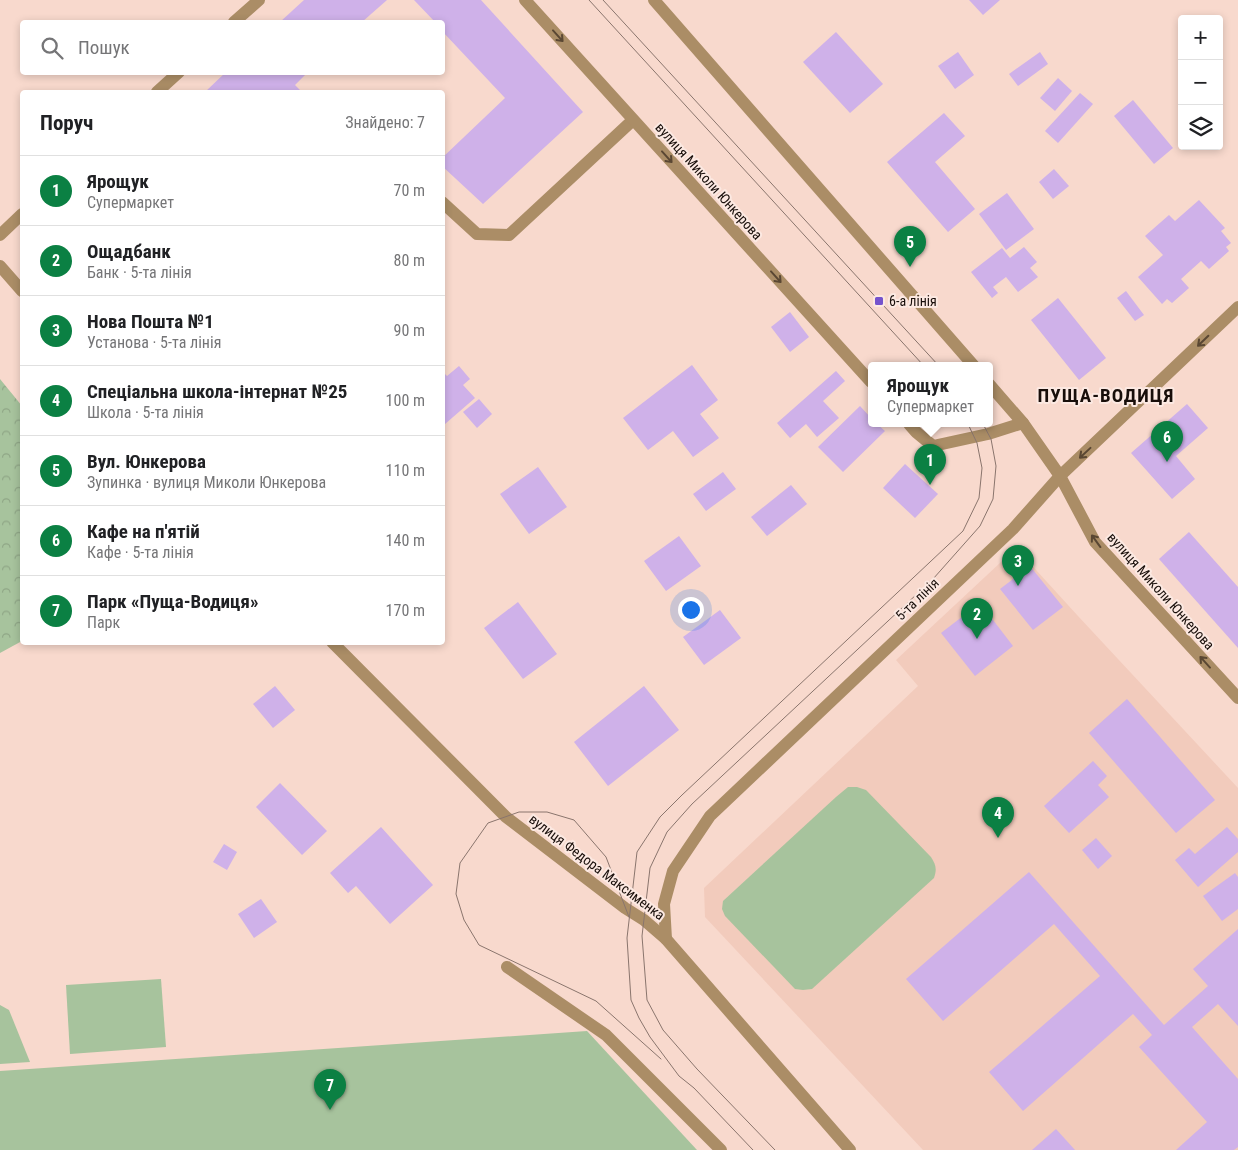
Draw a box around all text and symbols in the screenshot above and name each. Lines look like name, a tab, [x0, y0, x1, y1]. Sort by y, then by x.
map controls	[1178, 15, 1223, 150]
button: +	[1178, 15, 1223, 60]
search box	[20, 20, 445, 75]
one-way arrow	[552, 30, 563, 43]
icon: search	[38, 34, 66, 62]
text: Пошук	[78, 36, 130, 59]
button: −	[1178, 60, 1223, 105]
button: layers	[1178, 105, 1223, 150]
text: Поруч	[40, 111, 93, 135]
text: Знайдено: 7	[345, 113, 425, 132]
street label: вулиця Миколи Юнкерова	[652, 119, 766, 243]
one-way arrow	[661, 150, 672, 163]
text: Ярощук	[87, 170, 149, 193]
text: 1	[52, 181, 60, 200]
text: 70 m	[393, 181, 425, 200]
text: Супермаркет	[87, 193, 174, 212]
pin: 5	[894, 226, 926, 267]
text: Ощадбанк	[87, 240, 171, 263]
text: 2	[52, 251, 60, 270]
text: 80 m	[393, 251, 425, 270]
text: Банк · 5-та лінія	[87, 263, 192, 282]
one-way arrow	[770, 271, 782, 283]
place label: 6-а лінія	[889, 293, 937, 309]
marker: 6-а лінія	[873, 295, 885, 307]
text: Нова Пошта №1	[87, 310, 214, 333]
text: 3	[52, 321, 60, 340]
text: 90 m	[393, 321, 425, 340]
text: Установа · 5-та лінія	[87, 333, 221, 352]
one-way arrow	[1196, 335, 1209, 347]
popup	[868, 362, 993, 427]
text: Ярощук	[887, 374, 949, 397]
text: Спеціальна школа-інтернат №25	[87, 380, 347, 403]
district label: ПУЩА-ВОДИЦЯ	[1038, 384, 1174, 407]
text: 4	[52, 391, 60, 410]
text: 100 m	[386, 391, 425, 410]
text: Супермаркет	[887, 397, 974, 416]
text: Школа · 5-та лінія	[87, 403, 204, 422]
pin: 6	[1151, 421, 1183, 462]
pin: 1	[914, 444, 946, 485]
one-way arrow	[1079, 447, 1092, 459]
text: Вул. Юнкерова	[87, 450, 206, 473]
text: 5	[52, 461, 60, 480]
text: 110 m	[386, 461, 425, 480]
text: Зупинка · вулиця Миколи Юнкерова	[87, 473, 326, 492]
text: Кафе на п'ятій	[87, 520, 200, 543]
street label: вулиця Миколи Юнкерова	[1104, 529, 1218, 653]
text: 6	[52, 531, 60, 550]
text: 140 m	[386, 531, 425, 550]
one-way arrow	[1091, 534, 1101, 548]
text: Кафе · 5-та лінія	[87, 543, 194, 562]
pin: 3	[1002, 545, 1034, 586]
street label: 5-та лінія	[892, 575, 942, 623]
text: Парк «Пуща-Водиця»	[87, 590, 258, 613]
your location	[678, 597, 704, 623]
pin: 2	[961, 598, 993, 639]
text: 7	[52, 601, 60, 620]
text: 170 m	[386, 601, 425, 620]
text: Парк	[87, 613, 120, 632]
one-way arrow	[1199, 655, 1211, 668]
pin: 4	[982, 797, 1014, 838]
street label: вулиця Федора Максименка	[526, 811, 668, 923]
pin: 7	[314, 1069, 346, 1110]

